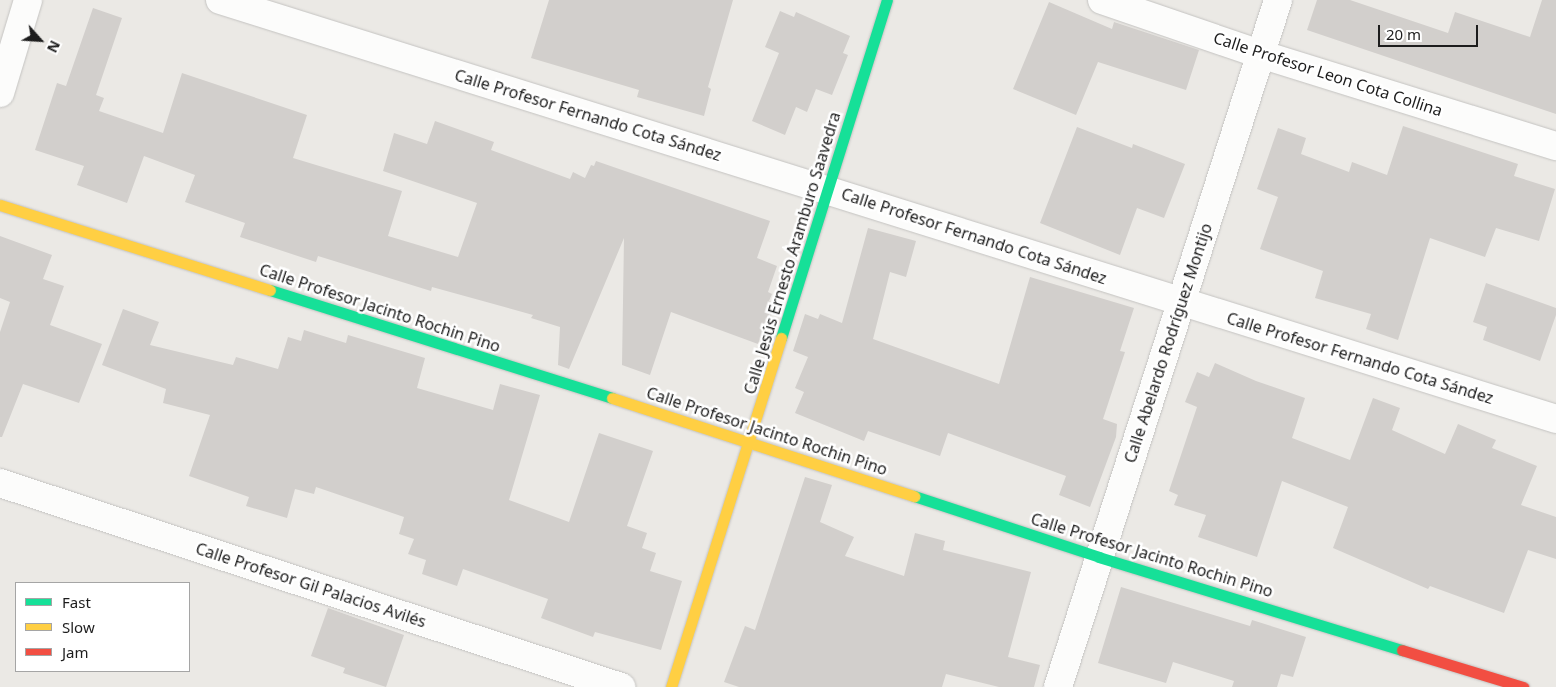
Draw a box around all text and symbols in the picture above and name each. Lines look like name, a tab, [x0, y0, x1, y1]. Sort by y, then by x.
north arrow	[15, 15, 65, 65]
scale bar	[1381, 15, 1481, 47]
text: 20 m	[1386, 24, 1421, 44]
street label: Calle Profesor Leon Cota Collina	[1211, 28, 1445, 120]
text: N	[43, 38, 65, 56]
street label: Calle Profesor Fernando Cota Sández	[452, 65, 724, 165]
street label: Calle Jesús Ernesto Aramburo Saavedra	[740, 109, 844, 397]
street label: Calle Profesor Fernando Cota Sández	[839, 184, 1109, 288]
street label: Calle Abelardo Rodríguez Montijo	[1120, 221, 1216, 465]
street label: Calle Profesor Jacinto Rochin Pino	[257, 260, 503, 356]
street label: Calle Profesor Fernando Cota Sández	[1224, 308, 1496, 408]
street label: Calle Profesor Jacinto Rochin Pino	[644, 383, 890, 479]
street label: Calle Profesor Jacinto Rochin Pino	[1029, 509, 1275, 601]
street label: Calle Profesor Gil Palacios Avilés	[193, 539, 429, 631]
legend	[15, 582, 190, 672]
text: Fast	[62, 592, 91, 612]
text: Slow	[62, 617, 95, 637]
text: Jam	[62, 642, 89, 662]

